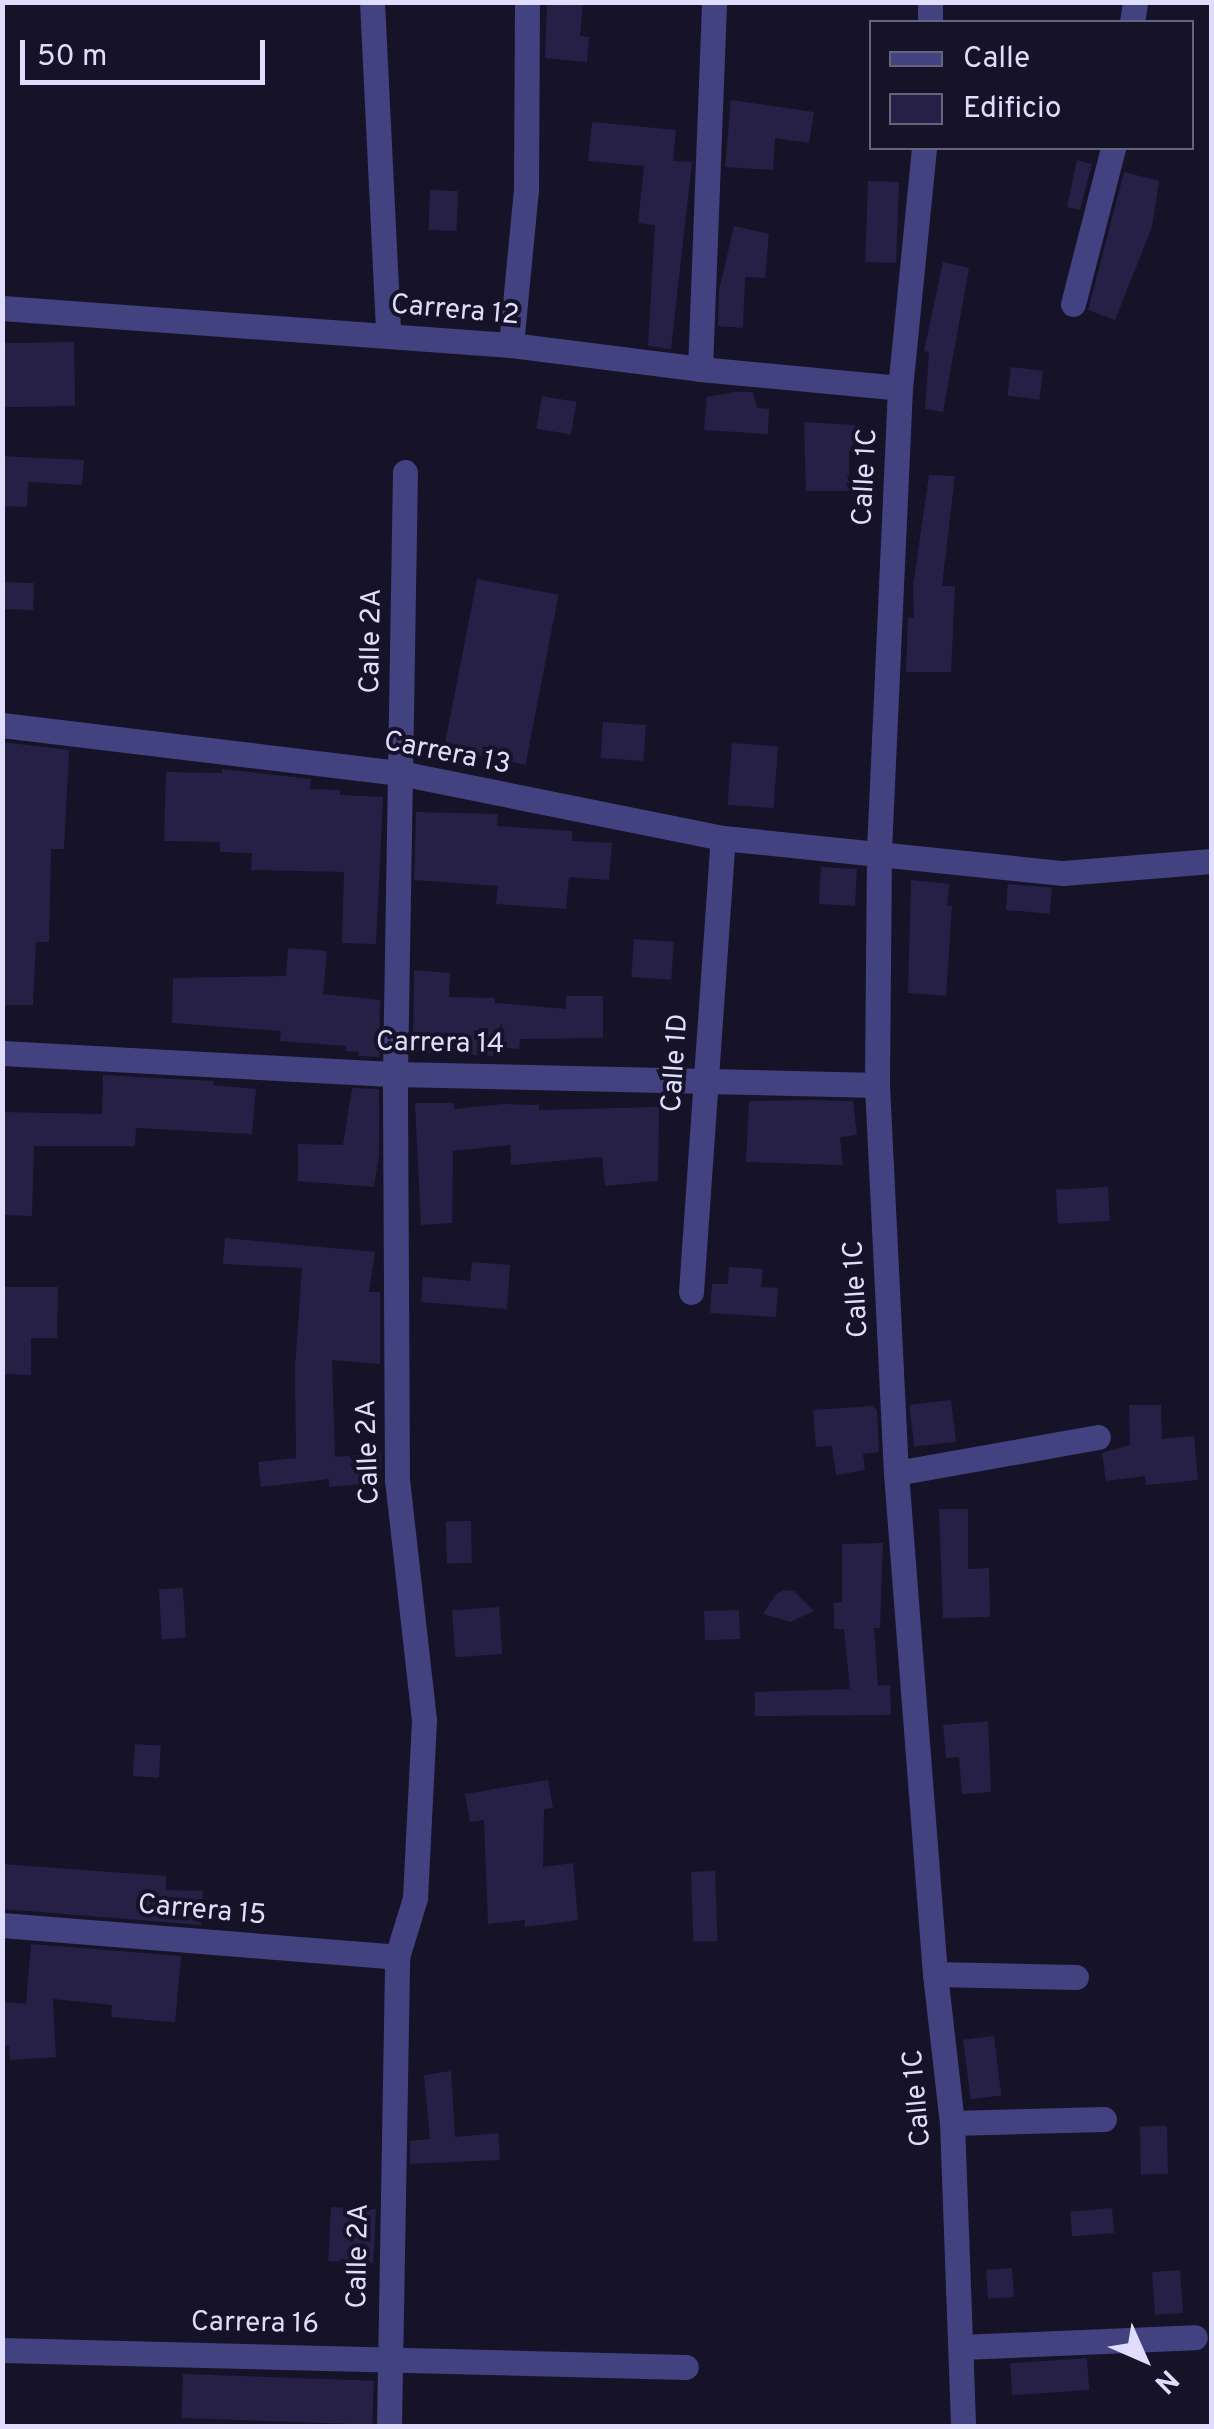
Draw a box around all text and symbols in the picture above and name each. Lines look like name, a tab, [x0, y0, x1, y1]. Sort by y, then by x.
scale bar	[25, 20, 270, 82]
legend	[869, 20, 1194, 150]
text: 50 m	[37, 39, 107, 76]
text: Calle	[963, 41, 1030, 78]
text: Edificio	[963, 91, 1061, 128]
street label: Carrera 12	[389, 289, 521, 333]
street label: Calle 1C	[847, 427, 885, 527]
street label: Calle 2A	[354, 588, 390, 694]
street label: Carrera 13	[381, 725, 513, 783]
street label: Calle 1D	[656, 1013, 696, 1113]
street label: Carrera 14	[376, 1026, 504, 1062]
street label: Calle 1C	[838, 1239, 876, 1339]
street label: Calle 2A	[350, 1399, 388, 1505]
street label: Carrera 15	[136, 1889, 268, 1933]
street label: Calle 1C	[897, 2048, 939, 2148]
street label: Calle 2A	[341, 2203, 377, 2309]
street label: Carrera 16	[191, 2306, 319, 2342]
north arrow	[1094, 2309, 1194, 2409]
text: N	[1145, 2360, 1185, 2400]

